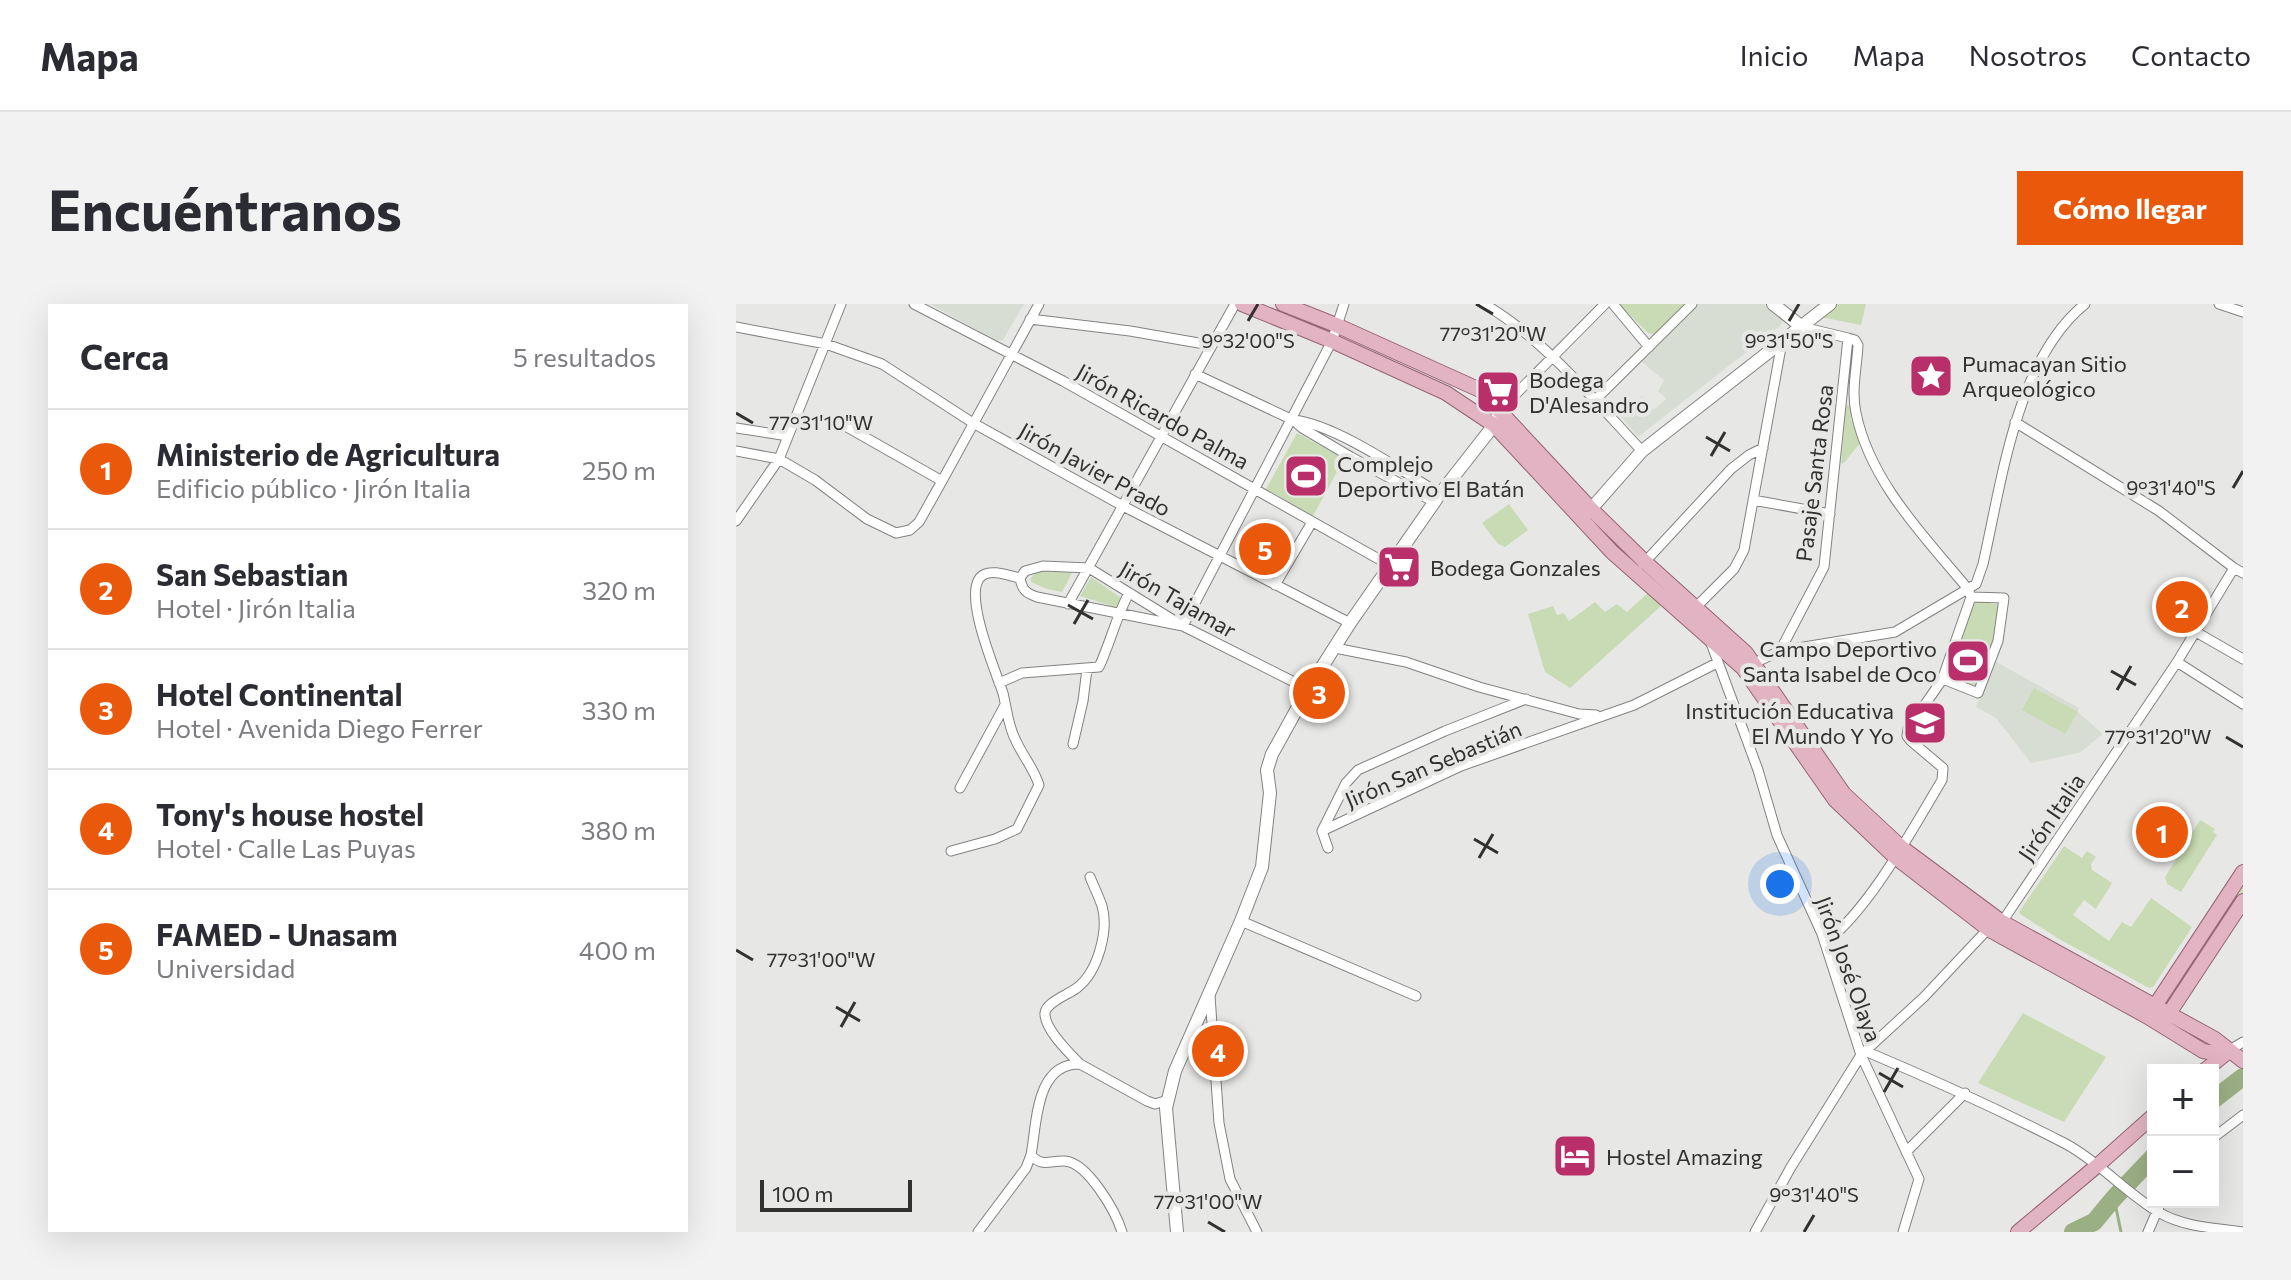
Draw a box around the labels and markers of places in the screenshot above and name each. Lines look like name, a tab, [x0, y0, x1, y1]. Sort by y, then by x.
place label: Pumacayan Sitio Arqueológico	[1962, 350, 2127, 402]
place icon: Pumacayan Sitio Arqueológico	[1907, 352, 1955, 400]
place label: Bodega D'Alesandro	[1529, 366, 1649, 418]
supermarket icon: Bodega D'Alesandro	[1474, 368, 1522, 416]
place label: Complejo Deportivo El Batán	[1337, 450, 1524, 502]
sports icon: Complejo Deportivo El Batán	[1282, 452, 1330, 500]
pin: 5	[1239, 519, 1291, 579]
supermarket icon: Bodega Gonzales	[1375, 543, 1423, 591]
place label: Bodega Gonzales	[1430, 554, 1601, 581]
pin: 2	[2156, 577, 2208, 637]
place label: Campo Deportivo Santa Isabel de Oco	[1743, 635, 1937, 687]
sports icon: Campo Deportivo Santa Isabel de Oco	[1944, 637, 1992, 685]
pin: 3	[1293, 663, 1345, 723]
place label: Institución Educativa El Mundo Y Yo	[1685, 697, 1894, 749]
school or university icon: Institución Educativa El Mundo Y Yo	[1901, 699, 1949, 747]
pin: 1	[2136, 802, 2188, 862]
pin: 4	[1192, 1021, 1244, 1081]
hotel icon: Hostel Amazing	[1551, 1132, 1599, 1180]
place label: Hostel Amazing	[1606, 1143, 1763, 1170]

